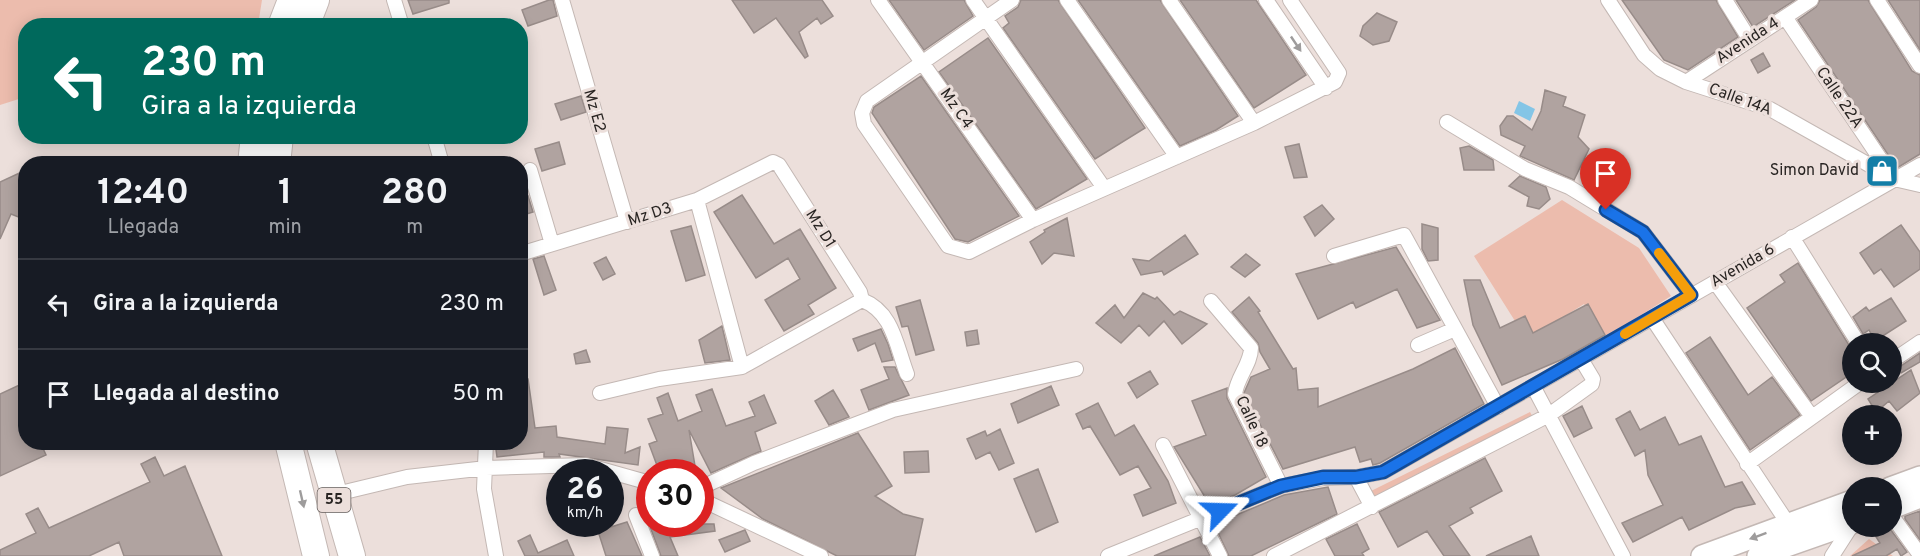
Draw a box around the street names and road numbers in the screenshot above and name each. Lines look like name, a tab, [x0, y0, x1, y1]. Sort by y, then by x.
street label: Avenida 4	[1713, 13, 1783, 69]
street label: Calle 22A	[1811, 63, 1867, 133]
street label: Calle 14A	[1706, 79, 1774, 121]
street label: Mz C4	[935, 85, 977, 133]
street label: Mz E2	[578, 87, 610, 135]
street label: Mz D3	[625, 198, 675, 232]
street label: Mz D1	[800, 206, 840, 252]
street label: Avenida 6	[1707, 240, 1779, 292]
street label: Calle 18	[1230, 393, 1272, 451]
road number: 55	[318, 488, 350, 512]

